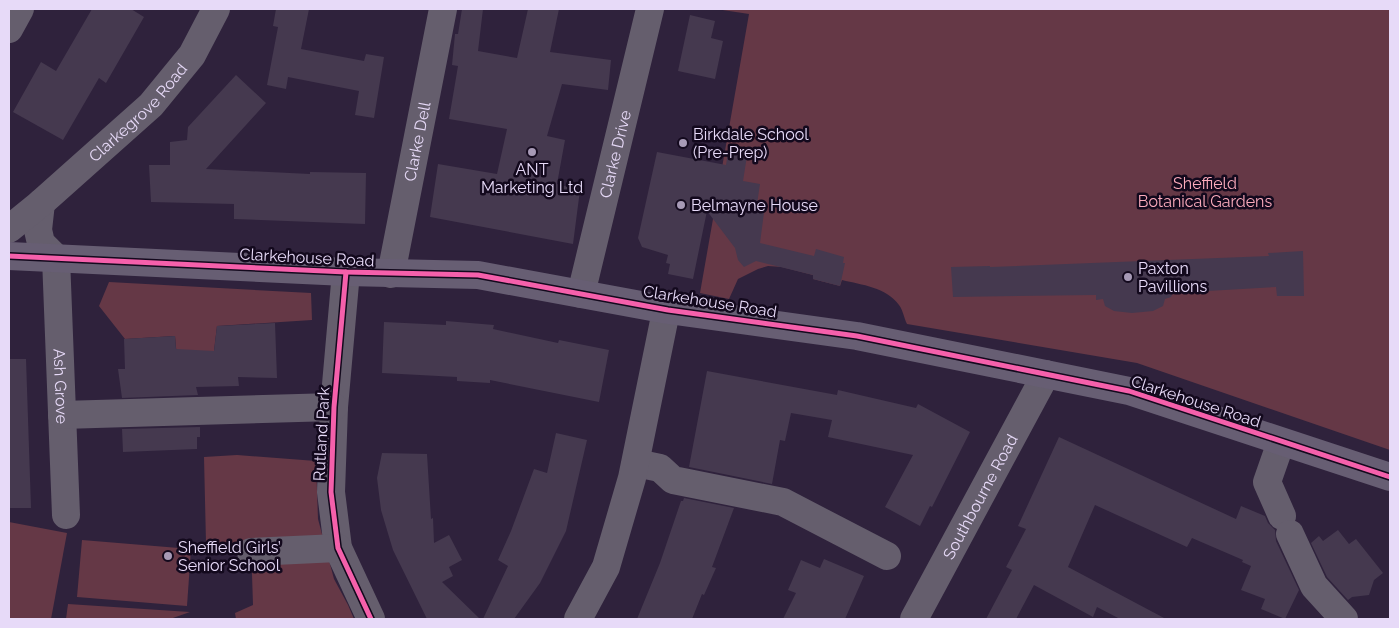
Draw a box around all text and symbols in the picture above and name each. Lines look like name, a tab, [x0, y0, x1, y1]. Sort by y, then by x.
street label: Clarkegrove Road	[85, 60, 191, 166]
street label: Clarke Dell	[400, 99, 435, 183]
street label: Clarke Drive	[596, 108, 635, 200]
place label: Birkdale School (Pre-Prep)	[693, 125, 809, 162]
marker: Birkdale School (Pre-Prep)	[677, 137, 689, 149]
marker: ANT Marketing Ltd	[526, 146, 538, 158]
place label: ANT Marketing Ltd	[481, 160, 583, 197]
park label: Sheffield Botanical Gardens	[1138, 174, 1272, 211]
place label: Belmayne House	[691, 196, 818, 215]
marker: Belmayne House	[675, 199, 687, 211]
street label: Clarkehouse Road	[239, 244, 375, 271]
place label: Paxton Pavillions	[1138, 259, 1207, 296]
marker: Paxton Pavillions	[1122, 271, 1134, 283]
street label: Clarkehouse Road	[642, 282, 778, 321]
street label: Ash Grove	[50, 348, 71, 424]
street label: Clarkehouse Road	[1129, 372, 1263, 431]
street label: Rutland Park	[310, 386, 333, 482]
street label: Southbourne Road	[939, 431, 1022, 563]
place label: Sheffield Girls’ Senior School	[178, 538, 281, 575]
marker: Sheffield Girls’ Senior School	[162, 550, 174, 562]

